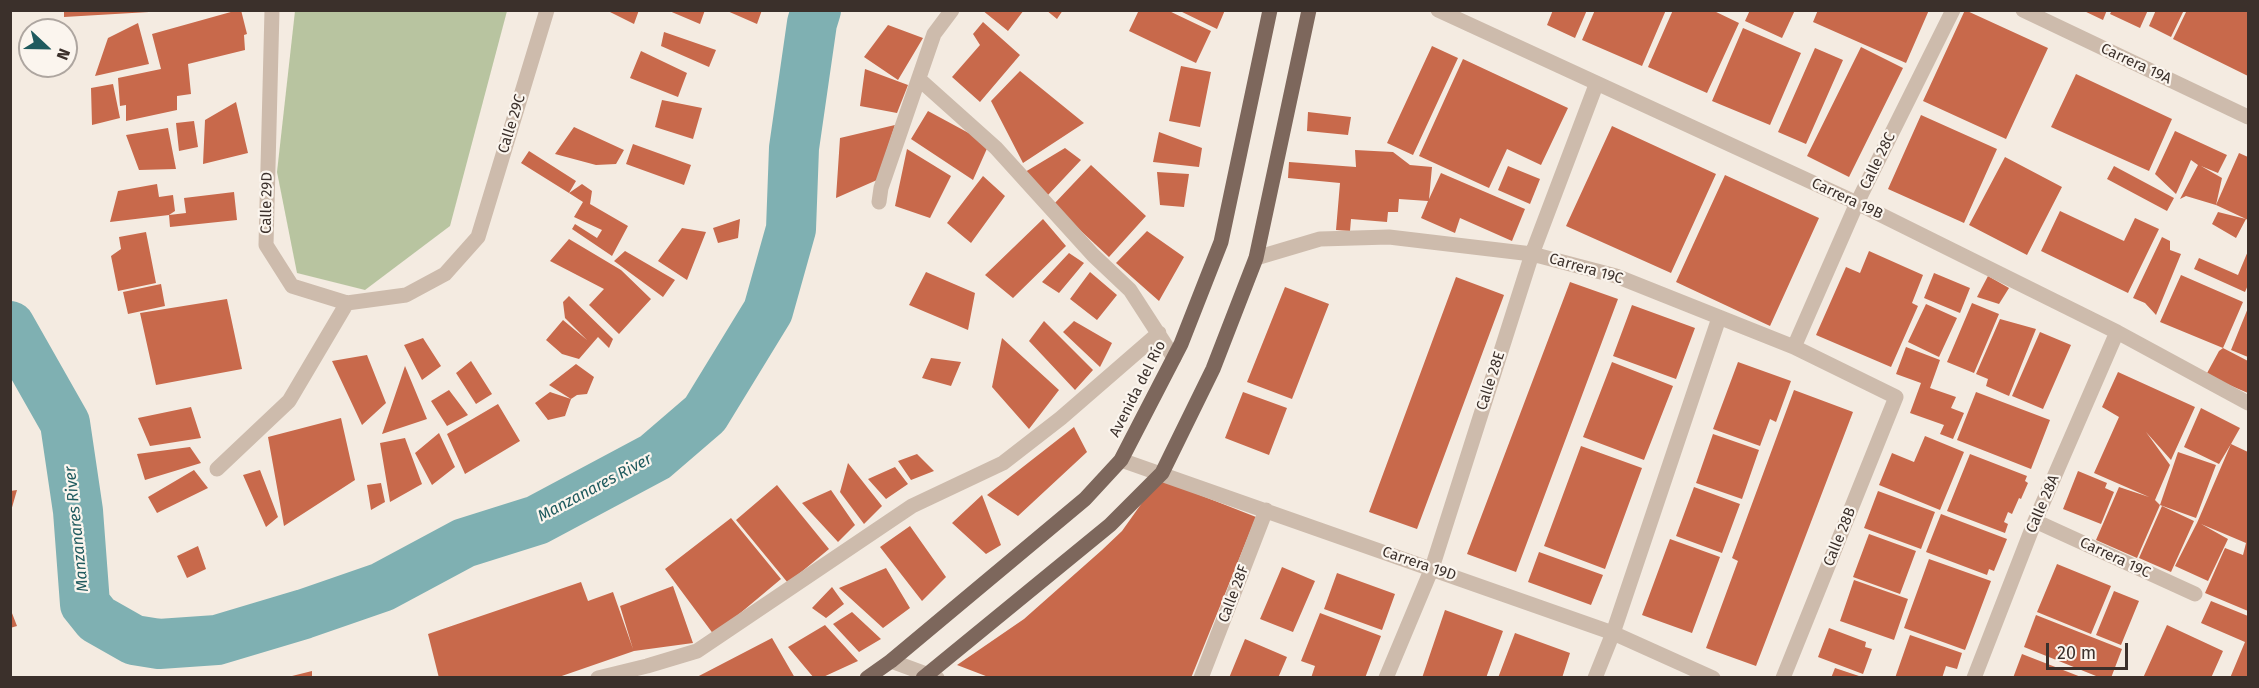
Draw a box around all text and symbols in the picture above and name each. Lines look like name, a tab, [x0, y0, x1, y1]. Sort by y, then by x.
north arrow	[18, 18, 78, 78]
street label: Carrera 19A	[2098, 40, 2174, 88]
text: N	[53, 46, 74, 63]
street label: Calle 29C	[495, 92, 529, 156]
street label: Calle 28C	[1856, 130, 1900, 192]
street label: Calle 29D	[257, 172, 277, 234]
street label: Carrera 19B	[1808, 175, 1886, 223]
street label: Carrera 19C	[1547, 250, 1625, 288]
street label: Avenida del Río	[1106, 338, 1170, 440]
street label: Calle 28E	[1473, 349, 1509, 413]
water label: Manzanares River	[535, 450, 655, 526]
water label: Manzanares River	[61, 465, 93, 593]
street label: Calle 28A	[2023, 472, 2063, 536]
street label: Calle 28B	[1820, 505, 1860, 569]
street label: Carrera 19C	[2077, 534, 2153, 582]
street label: Carrera 19D	[1380, 543, 1458, 585]
street label: Calle 28F	[1215, 563, 1253, 625]
scale bar	[2049, 631, 2132, 669]
text: 20 m	[2057, 642, 2096, 664]

